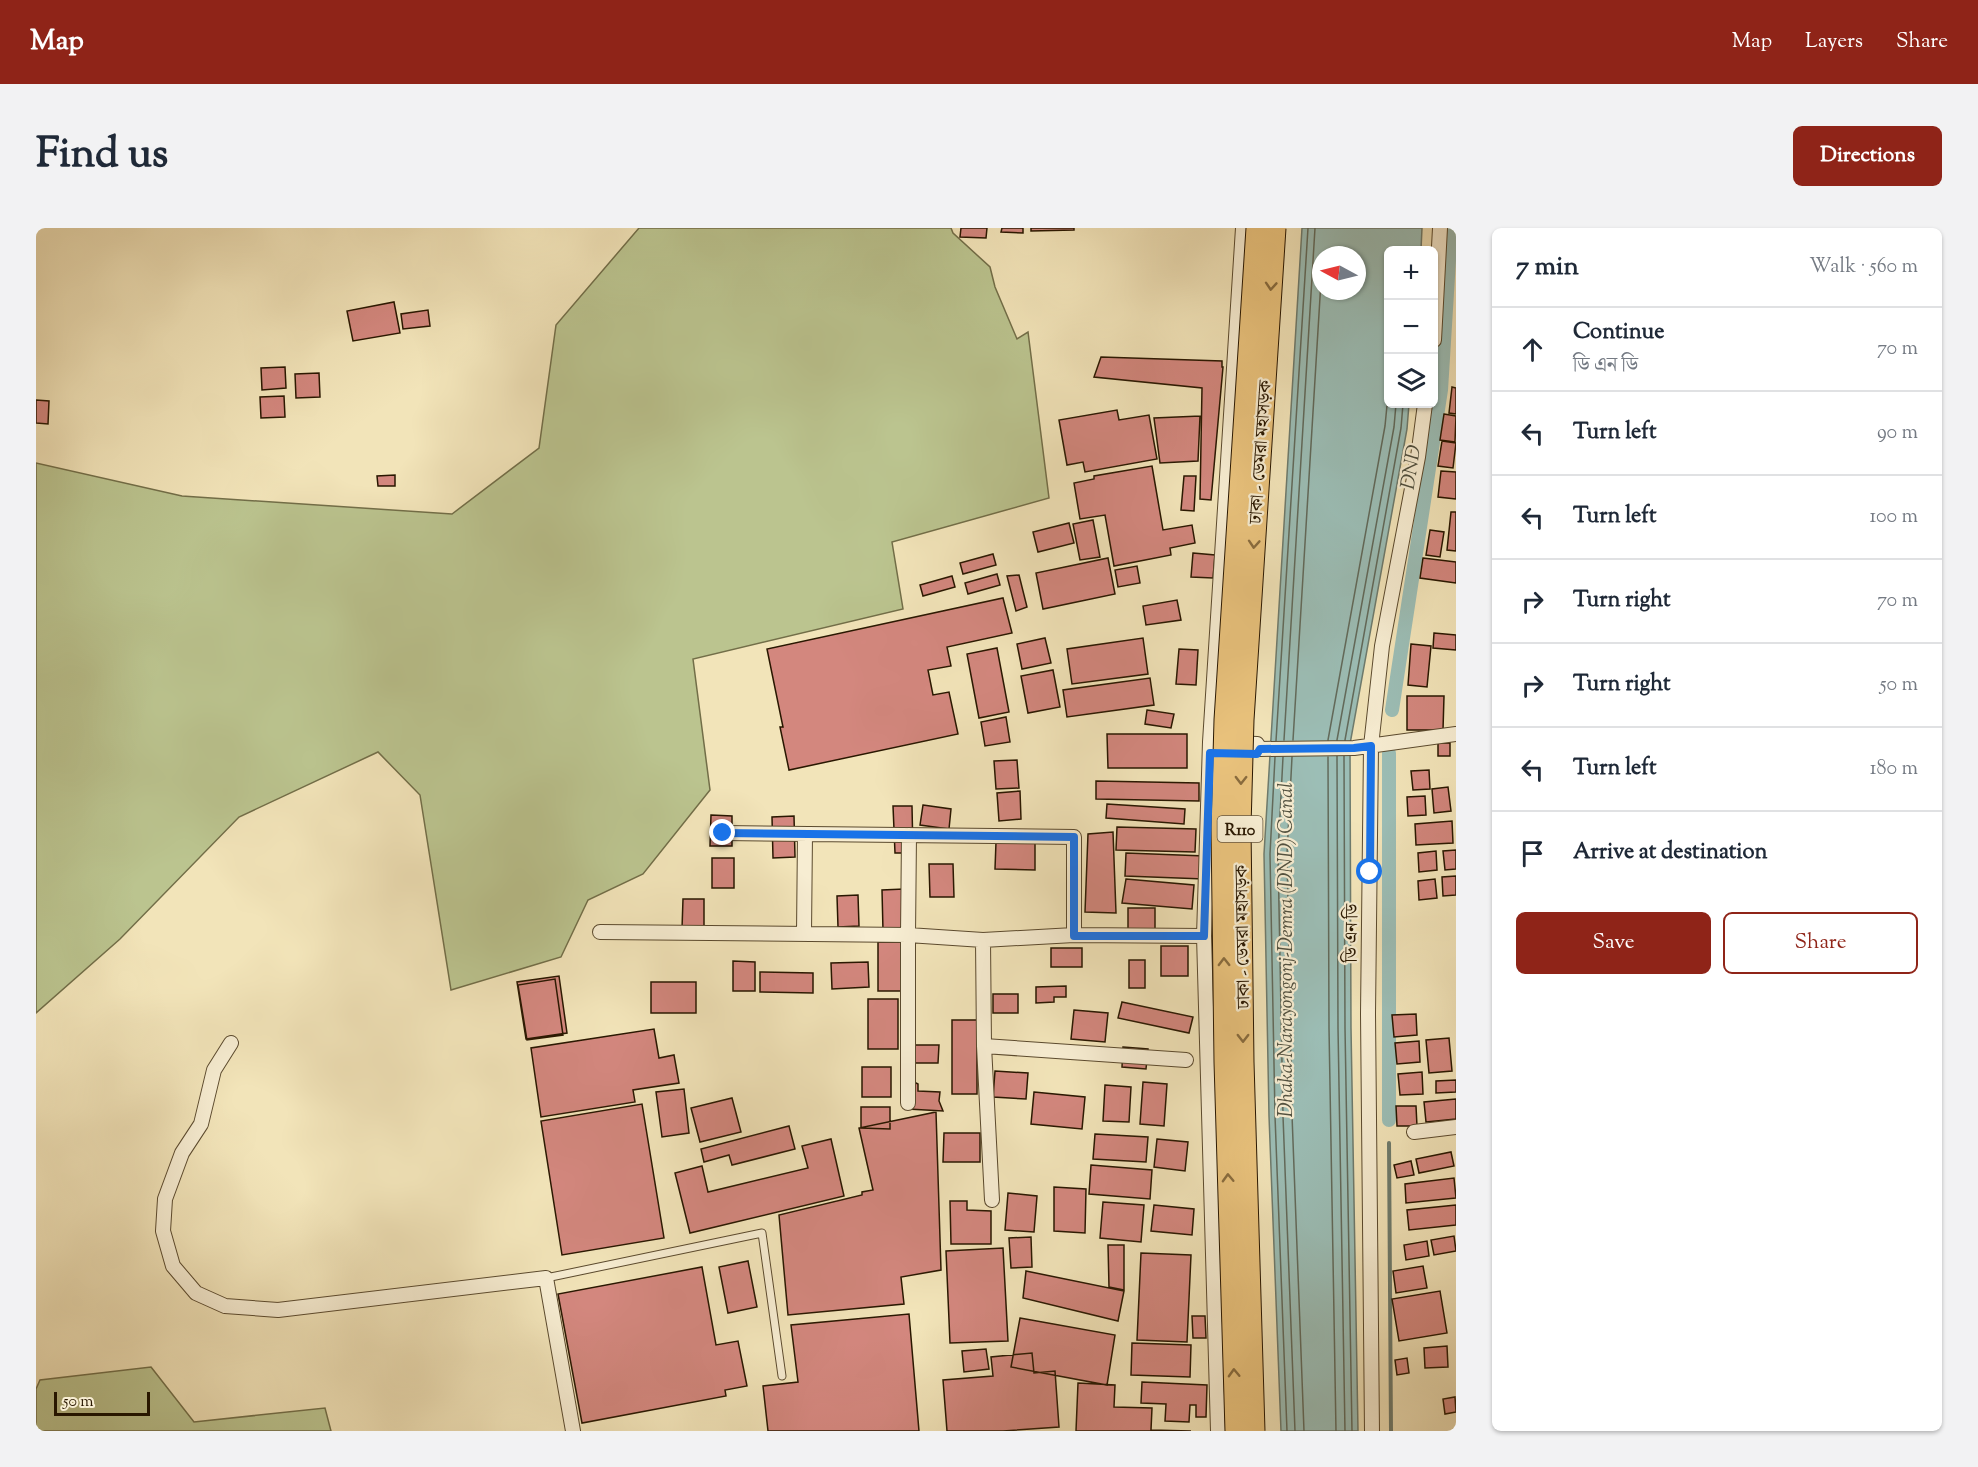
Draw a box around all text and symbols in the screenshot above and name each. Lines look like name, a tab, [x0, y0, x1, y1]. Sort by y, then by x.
text: Map	[30, 22, 84, 62]
text: Map	[1732, 27, 1772, 57]
text: Layers	[1805, 27, 1863, 57]
text: Share	[1896, 27, 1948, 57]
text: Find us	[36, 126, 168, 186]
button: Directions	[1793, 126, 1942, 186]
north arrow	[1312, 246, 1366, 300]
map controls	[1384, 246, 1438, 408]
button: +	[1384, 246, 1438, 300]
text: 7 min	[1516, 249, 1579, 286]
text: Walk · 560 m	[1809, 253, 1918, 282]
one-way arrow	[1265, 282, 1278, 291]
button: −	[1384, 300, 1438, 354]
text: Continue	[1573, 317, 1664, 349]
icon: ahead	[1516, 333, 1549, 366]
text: 70 m	[1877, 335, 1918, 364]
text: ডি এন ডি	[1573, 352, 1638, 381]
button: layers	[1384, 354, 1438, 408]
street label: ঢাকা - ডেমরা মহাসড়ক	[1244, 378, 1280, 526]
icon: left	[1516, 417, 1549, 450]
text: Turn left	[1573, 417, 1656, 449]
text: 90 m	[1877, 419, 1918, 448]
water label: DND	[1395, 443, 1430, 492]
icon: left	[1516, 501, 1549, 534]
text: Turn left	[1573, 501, 1656, 533]
text: 100 m	[1869, 503, 1918, 532]
one-way arrow	[1248, 539, 1261, 548]
icon: right	[1516, 585, 1549, 618]
text: Turn right	[1573, 585, 1670, 617]
text: 70 m	[1877, 587, 1918, 616]
icon: right	[1516, 669, 1549, 702]
text: Turn right	[1573, 669, 1670, 701]
text: 50 m	[1880, 671, 1918, 700]
icon: left	[1516, 753, 1549, 786]
text: Turn left	[1573, 753, 1656, 785]
text: 180 m	[1870, 755, 1918, 784]
one-way arrow	[1235, 776, 1248, 785]
water label: Dhaka-Narayongonj-Demra (DND) Canal	[1273, 783, 1302, 1117]
road number: R110	[1218, 816, 1262, 842]
route end	[709, 819, 735, 845]
icon: arrive	[1516, 837, 1549, 870]
text: Arrive at destination	[1573, 837, 1768, 869]
route start	[1356, 858, 1382, 884]
street label: ঢাকা - ডেমরা মহাসড়ক	[1230, 863, 1258, 1010]
street label: ডি এন ডি	[1339, 903, 1367, 964]
button: Save	[1516, 912, 1711, 974]
button: Share	[1723, 912, 1918, 974]
one-way arrow	[1218, 957, 1230, 966]
one-way arrow	[1237, 1034, 1249, 1043]
one-way arrow	[1222, 1173, 1235, 1182]
one-way arrow	[1228, 1368, 1240, 1377]
scale bar	[54, 1389, 150, 1416]
text: 50 m	[63, 1391, 94, 1414]

